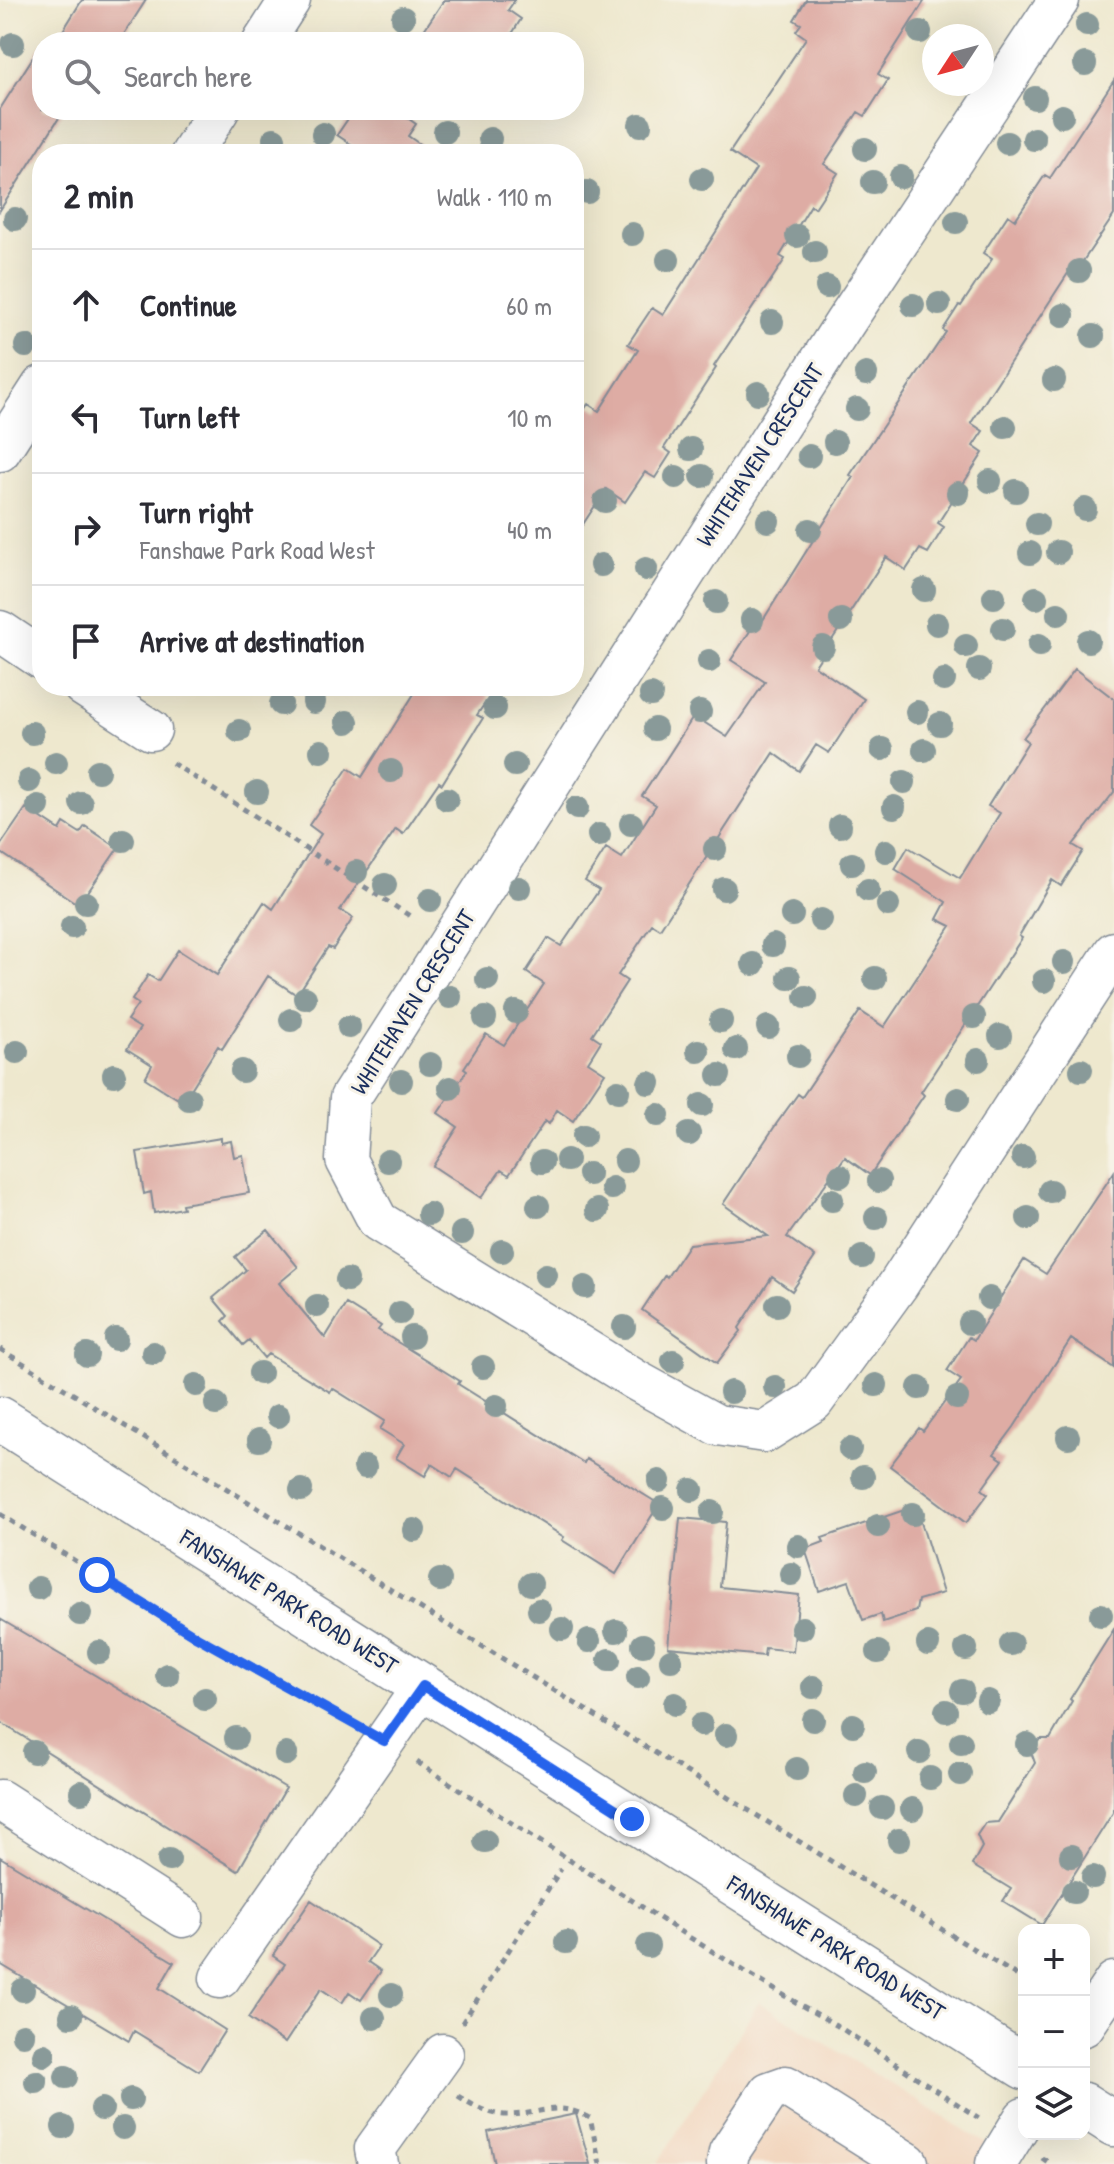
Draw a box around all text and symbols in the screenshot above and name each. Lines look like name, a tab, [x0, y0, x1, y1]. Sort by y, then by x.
north arrow	[922, 24, 994, 96]
search box	[32, 32, 584, 120]
icon: search	[60, 54, 104, 98]
text: Search here	[124, 56, 252, 96]
text: 2 min	[64, 173, 134, 219]
text: Walk · 110 m	[437, 179, 552, 214]
icon: ahead	[64, 283, 108, 327]
text: Continue	[140, 285, 237, 325]
text: 60 m	[506, 288, 552, 323]
street label: WHITEHAVEN CRESCENT	[688, 356, 831, 552]
icon: left	[64, 395, 108, 439]
text: Turn left	[140, 397, 239, 437]
text: 10 m	[507, 400, 552, 435]
text: Turn right	[140, 492, 253, 532]
icon: right	[64, 507, 108, 551]
text: 40 m	[507, 512, 552, 547]
text: Fanshawe Park Road West	[140, 532, 375, 567]
icon: arrive	[64, 619, 108, 663]
text: Arrive at destination	[140, 621, 365, 661]
street label: WHITEHAVEN CRESCENT	[342, 902, 482, 1100]
street label: FANSHAWE PARK ROAD WEST	[174, 1521, 405, 1682]
route start	[79, 1557, 115, 1593]
route end	[614, 1801, 650, 1837]
street label: FANSHAWE PARK ROAD WEST	[721, 1867, 952, 2028]
map controls	[1018, 1924, 1090, 2140]
button: +	[1018, 1924, 1090, 1996]
button: −	[1018, 1996, 1090, 2068]
button: layers	[1018, 2068, 1090, 2140]

